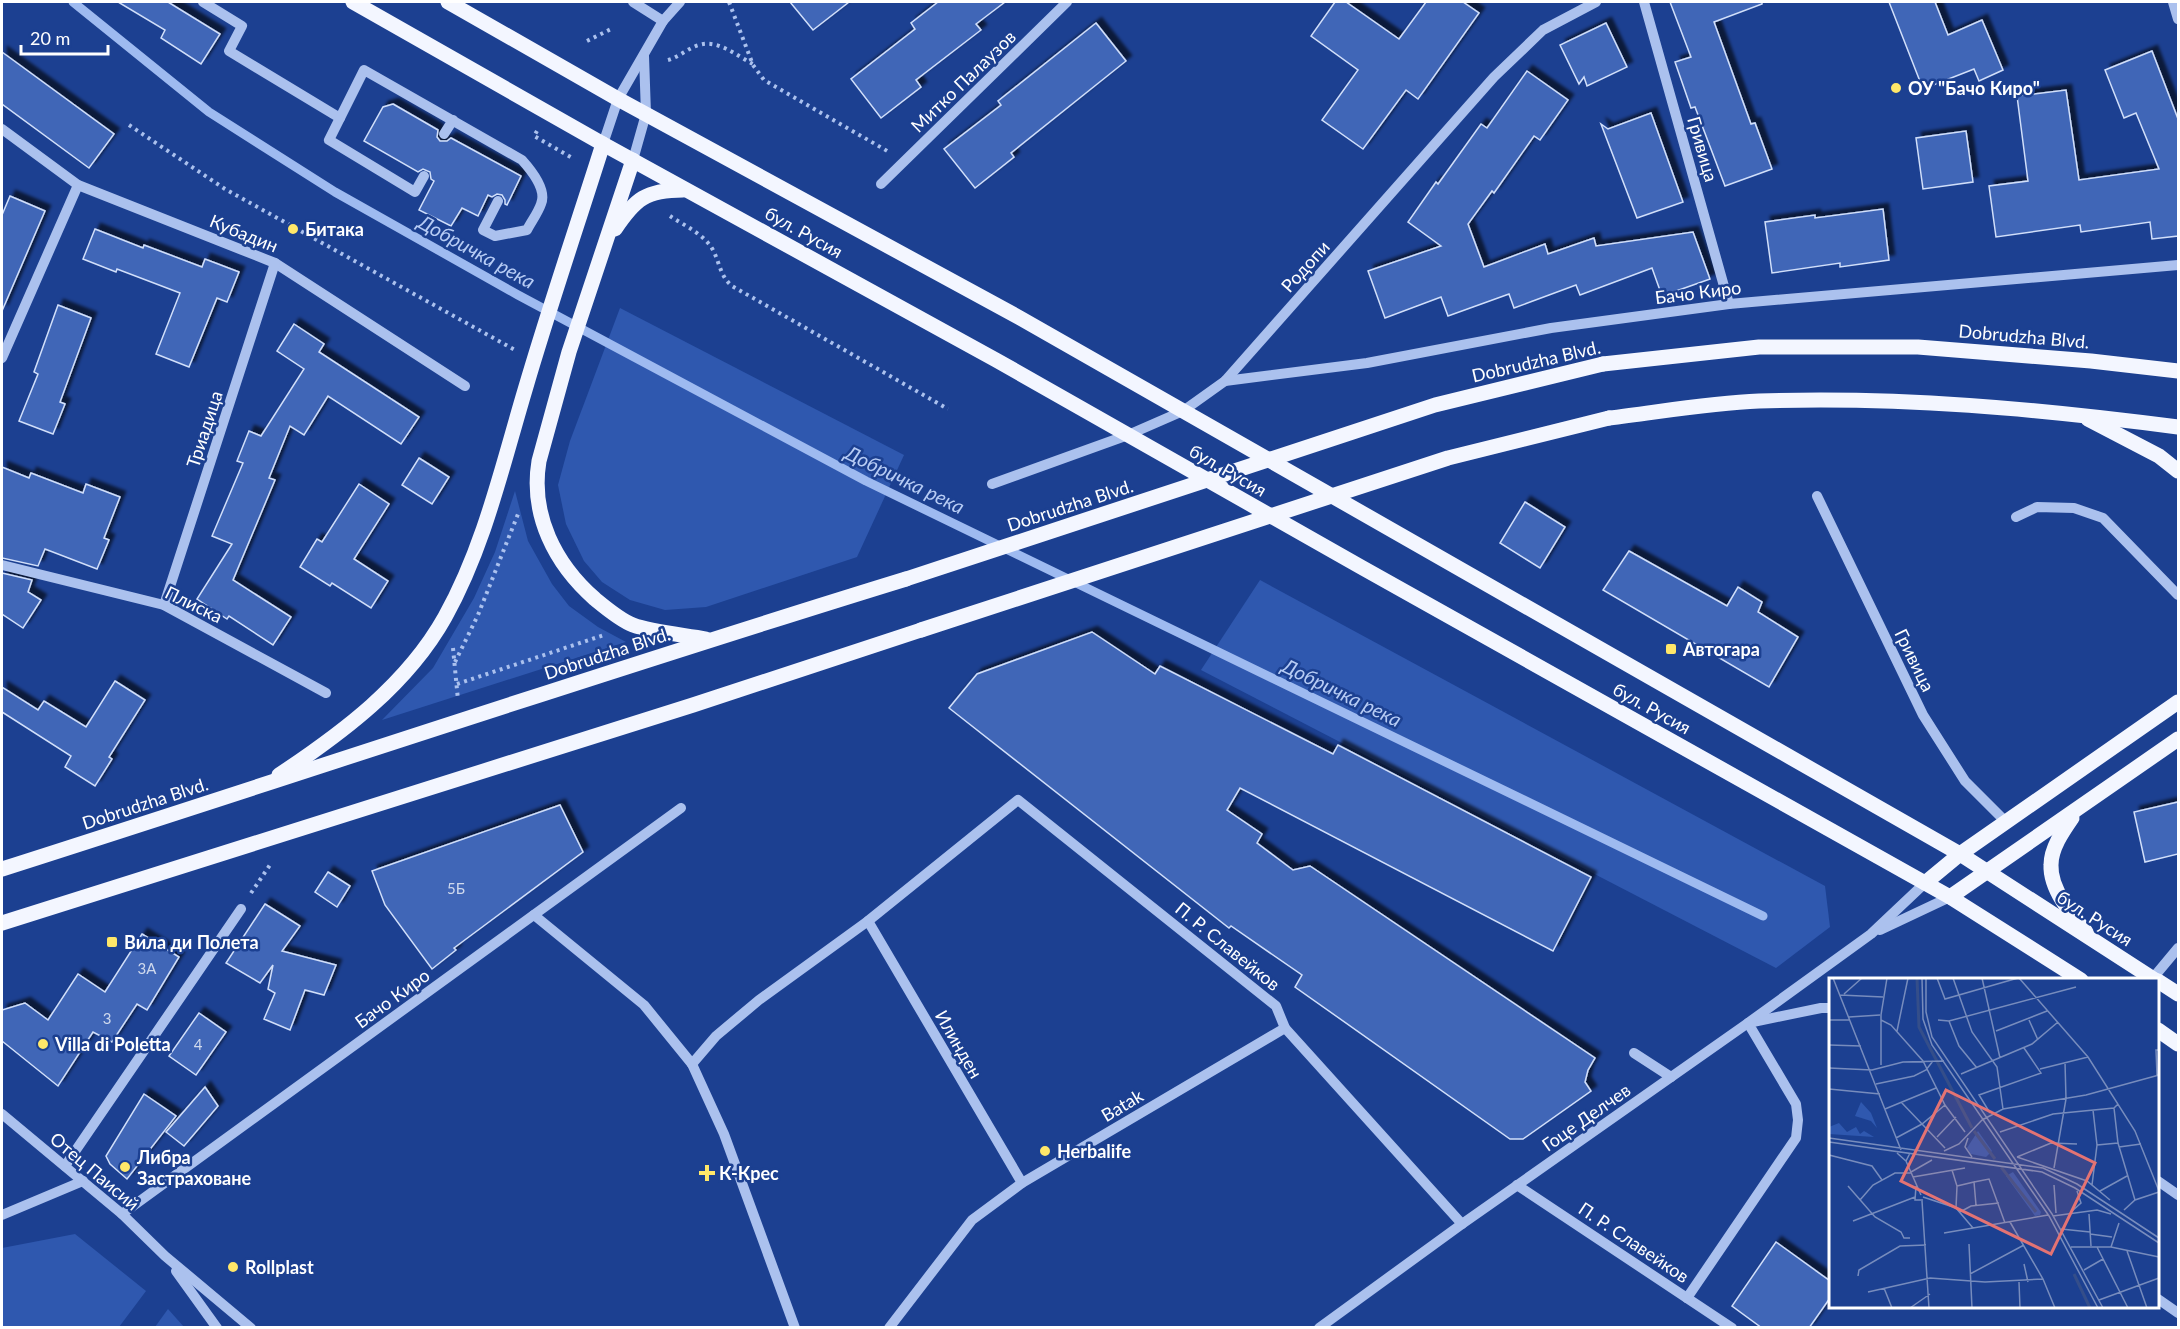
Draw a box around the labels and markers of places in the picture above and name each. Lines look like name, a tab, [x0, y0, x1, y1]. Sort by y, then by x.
place label: ОУ "Бачо Киро"	[1908, 77, 2040, 99]
marker: ОУ "Бачо Киро"	[1889, 81, 1903, 95]
place label: Битака	[305, 218, 364, 240]
marker: Битака	[286, 222, 300, 236]
place label: Aвтогара	[1682, 638, 1760, 660]
marker: Aвтогара	[1664, 642, 1678, 656]
place label: Вила ди Полета	[124, 931, 259, 953]
marker: Вила ди Полета	[105, 935, 119, 949]
place label: Villa di Poletta	[54, 1033, 171, 1055]
marker: Villa di Poletta	[36, 1037, 50, 1051]
place label: Herbalife	[1057, 1140, 1132, 1162]
marker: Herbalife	[1038, 1144, 1052, 1158]
place label: Либра Застраховане	[136, 1146, 251, 1189]
marker: Либра Застраховане	[118, 1160, 132, 1174]
place label: К-Крес	[719, 1162, 779, 1184]
marker: К-Крес	[700, 1166, 714, 1180]
place label: Rollplast	[245, 1256, 314, 1278]
marker: Rollplast	[226, 1260, 240, 1274]

